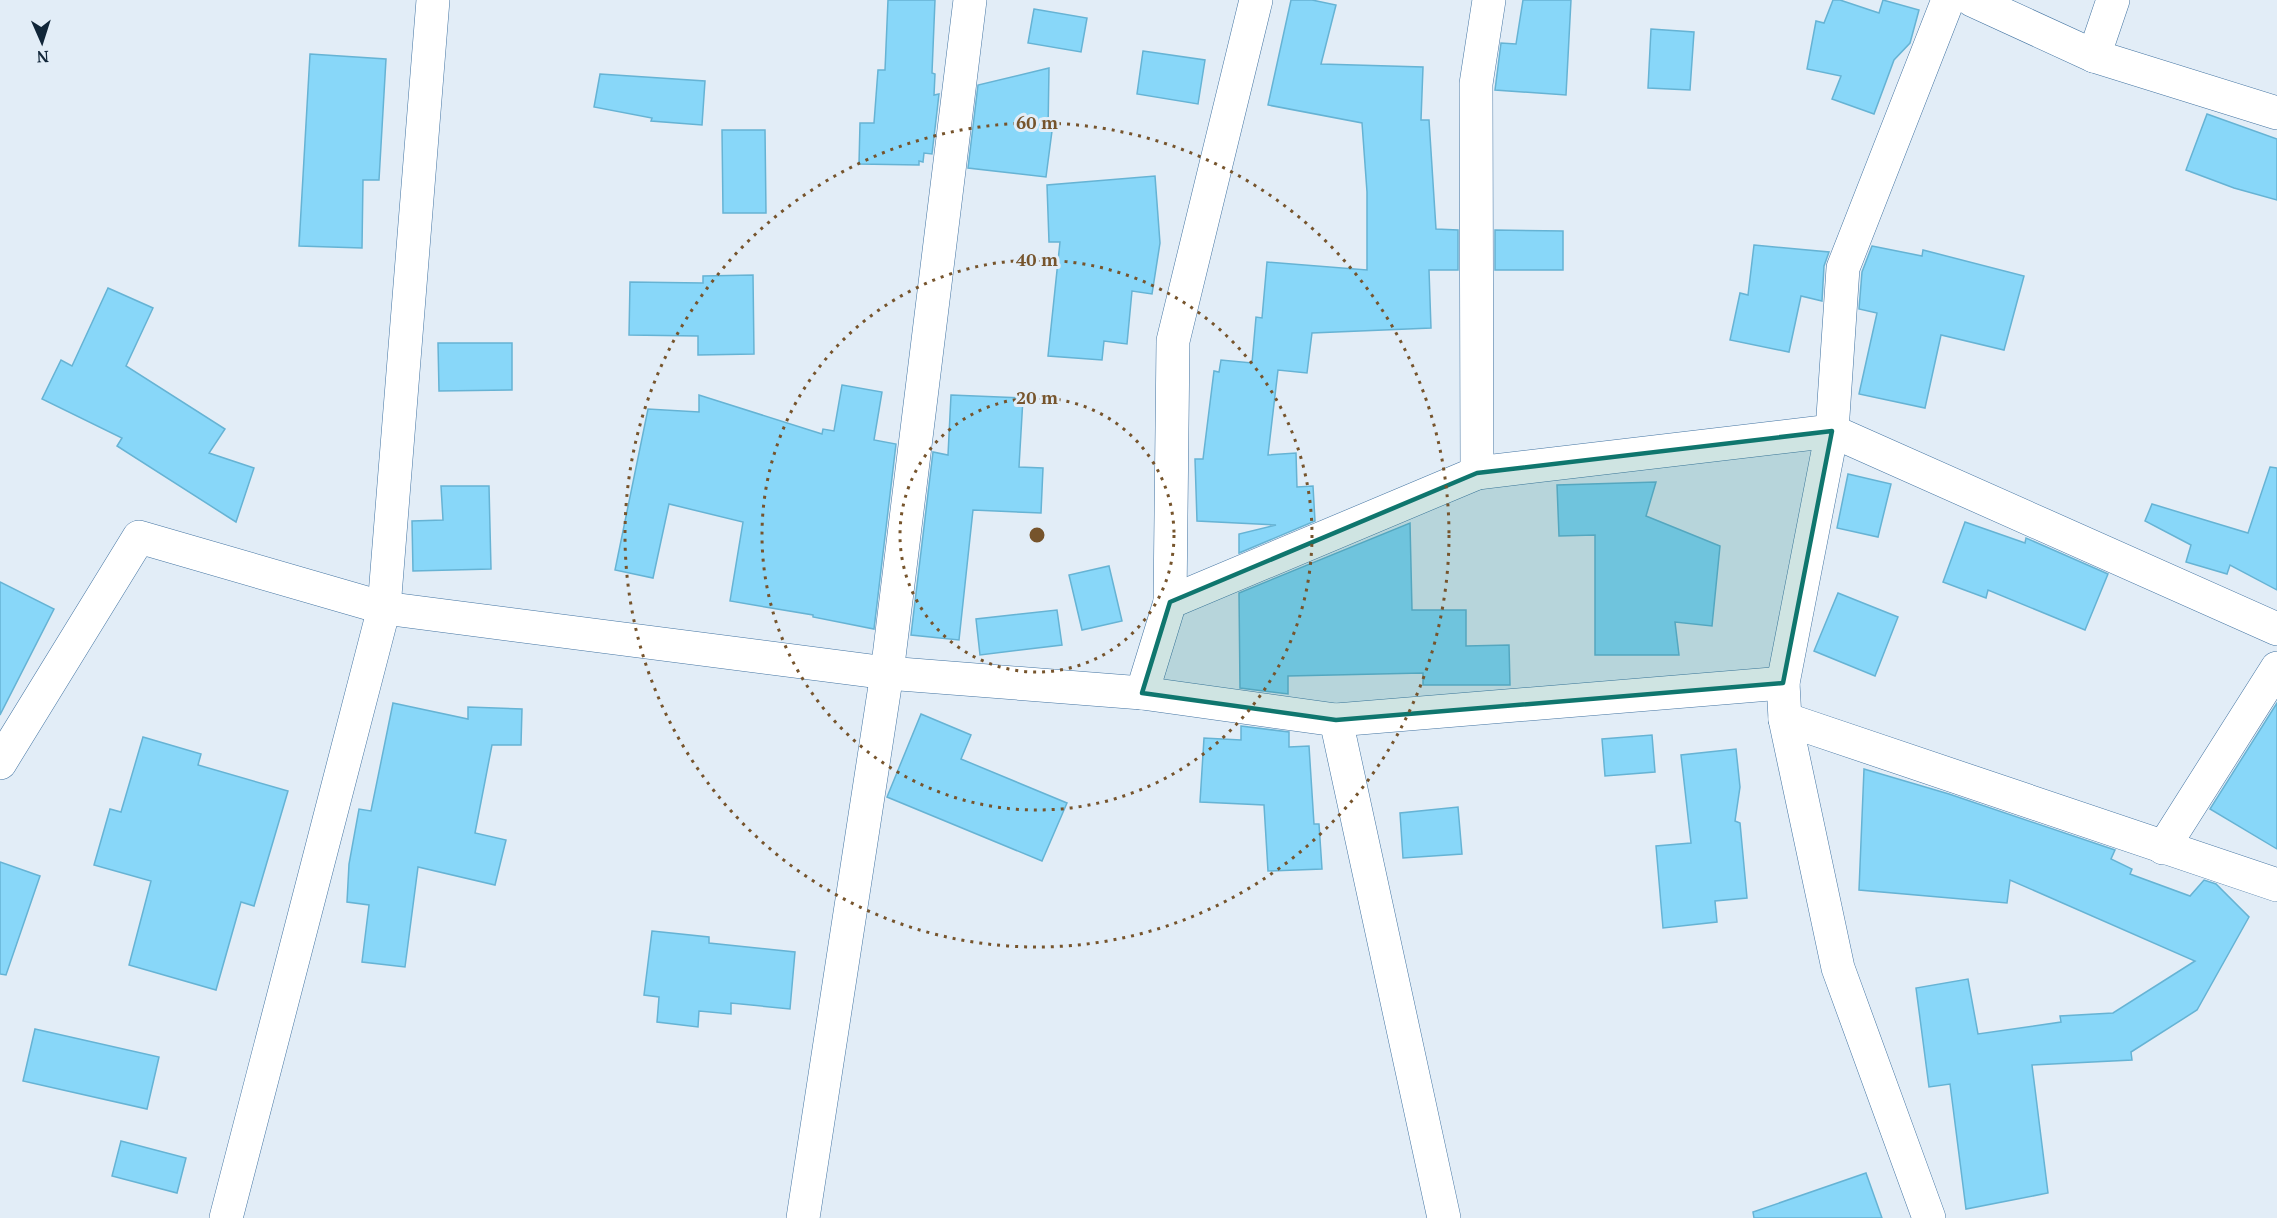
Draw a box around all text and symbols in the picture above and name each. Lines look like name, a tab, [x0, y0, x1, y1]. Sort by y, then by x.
north arrow	[12, 12, 72, 72]
text: N	[36, 46, 49, 68]
text: 60 m	[1016, 110, 1058, 134]
text: 40 m	[1016, 247, 1058, 271]
text: 20 m	[1016, 385, 1058, 409]
centre of rings	[1027, 525, 1047, 545]

